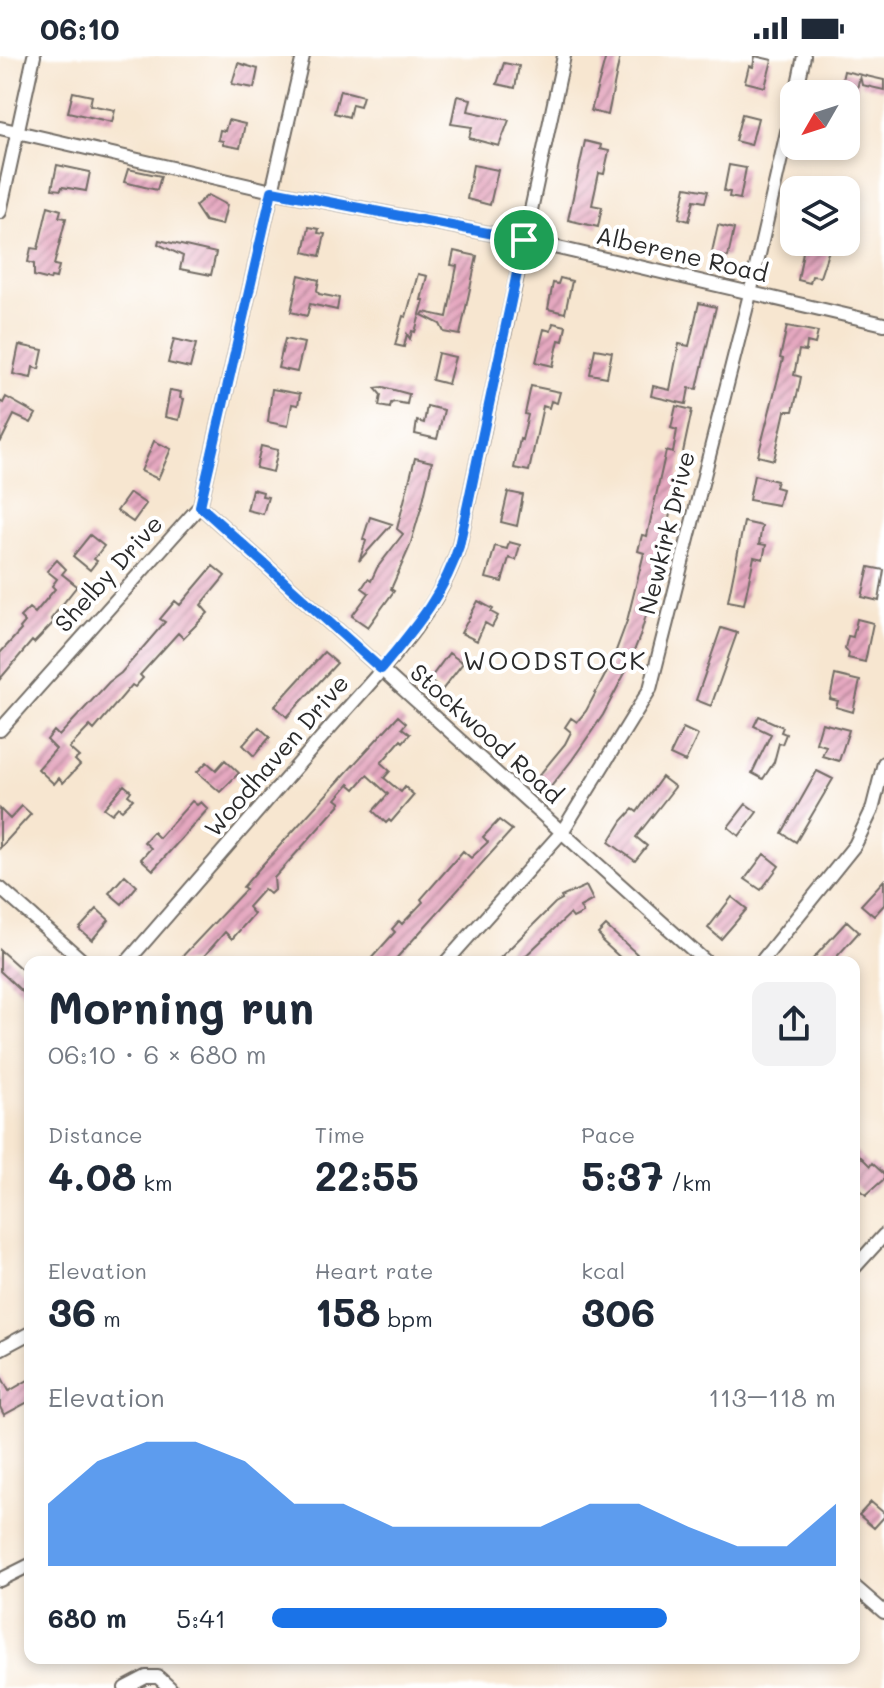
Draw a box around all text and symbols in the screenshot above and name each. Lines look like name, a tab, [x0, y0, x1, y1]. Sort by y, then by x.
text: 06:10	[40, 8, 120, 48]
north arrow	[780, 80, 860, 160]
map controls	[780, 80, 860, 256]
button: layers	[780, 176, 860, 256]
pin	[490, 206, 558, 274]
icon: arrive	[502, 218, 546, 262]
street label: Alberene Road	[593, 219, 771, 288]
street label: Newkirk Drive	[630, 448, 701, 617]
street label: Shelby Drive	[47, 508, 169, 638]
district label: WOODSTOCK	[463, 643, 647, 677]
street label: Stockwood Road	[404, 656, 570, 810]
street label: Woodhaven Drive	[197, 667, 355, 843]
text: Morning run	[48, 978, 314, 1035]
button: share	[752, 982, 836, 1066]
text: 06:10 · 6 × 680 m	[48, 1037, 266, 1071]
text: Distance	[48, 1120, 143, 1149]
text: Time	[315, 1120, 365, 1149]
text: Pace	[581, 1120, 635, 1149]
text: 4.08	[48, 1149, 136, 1201]
text: 22:55	[315, 1149, 419, 1201]
text: 5:37	[581, 1149, 664, 1201]
text: km	[136, 1168, 172, 1197]
text: /km	[664, 1168, 711, 1197]
text: Elevation	[48, 1256, 147, 1285]
text: Heart rate	[315, 1256, 433, 1285]
text: kcal	[581, 1256, 625, 1285]
text: 36	[48, 1285, 96, 1337]
text: 158	[315, 1285, 381, 1337]
text: 306	[581, 1285, 655, 1337]
text: m	[96, 1304, 121, 1333]
text: bpm	[381, 1304, 433, 1333]
text: Elevation	[48, 1380, 165, 1414]
text: 113–118 m	[708, 1380, 836, 1414]
text: 680 m	[48, 1601, 127, 1635]
text: 5:41	[176, 1601, 226, 1635]

